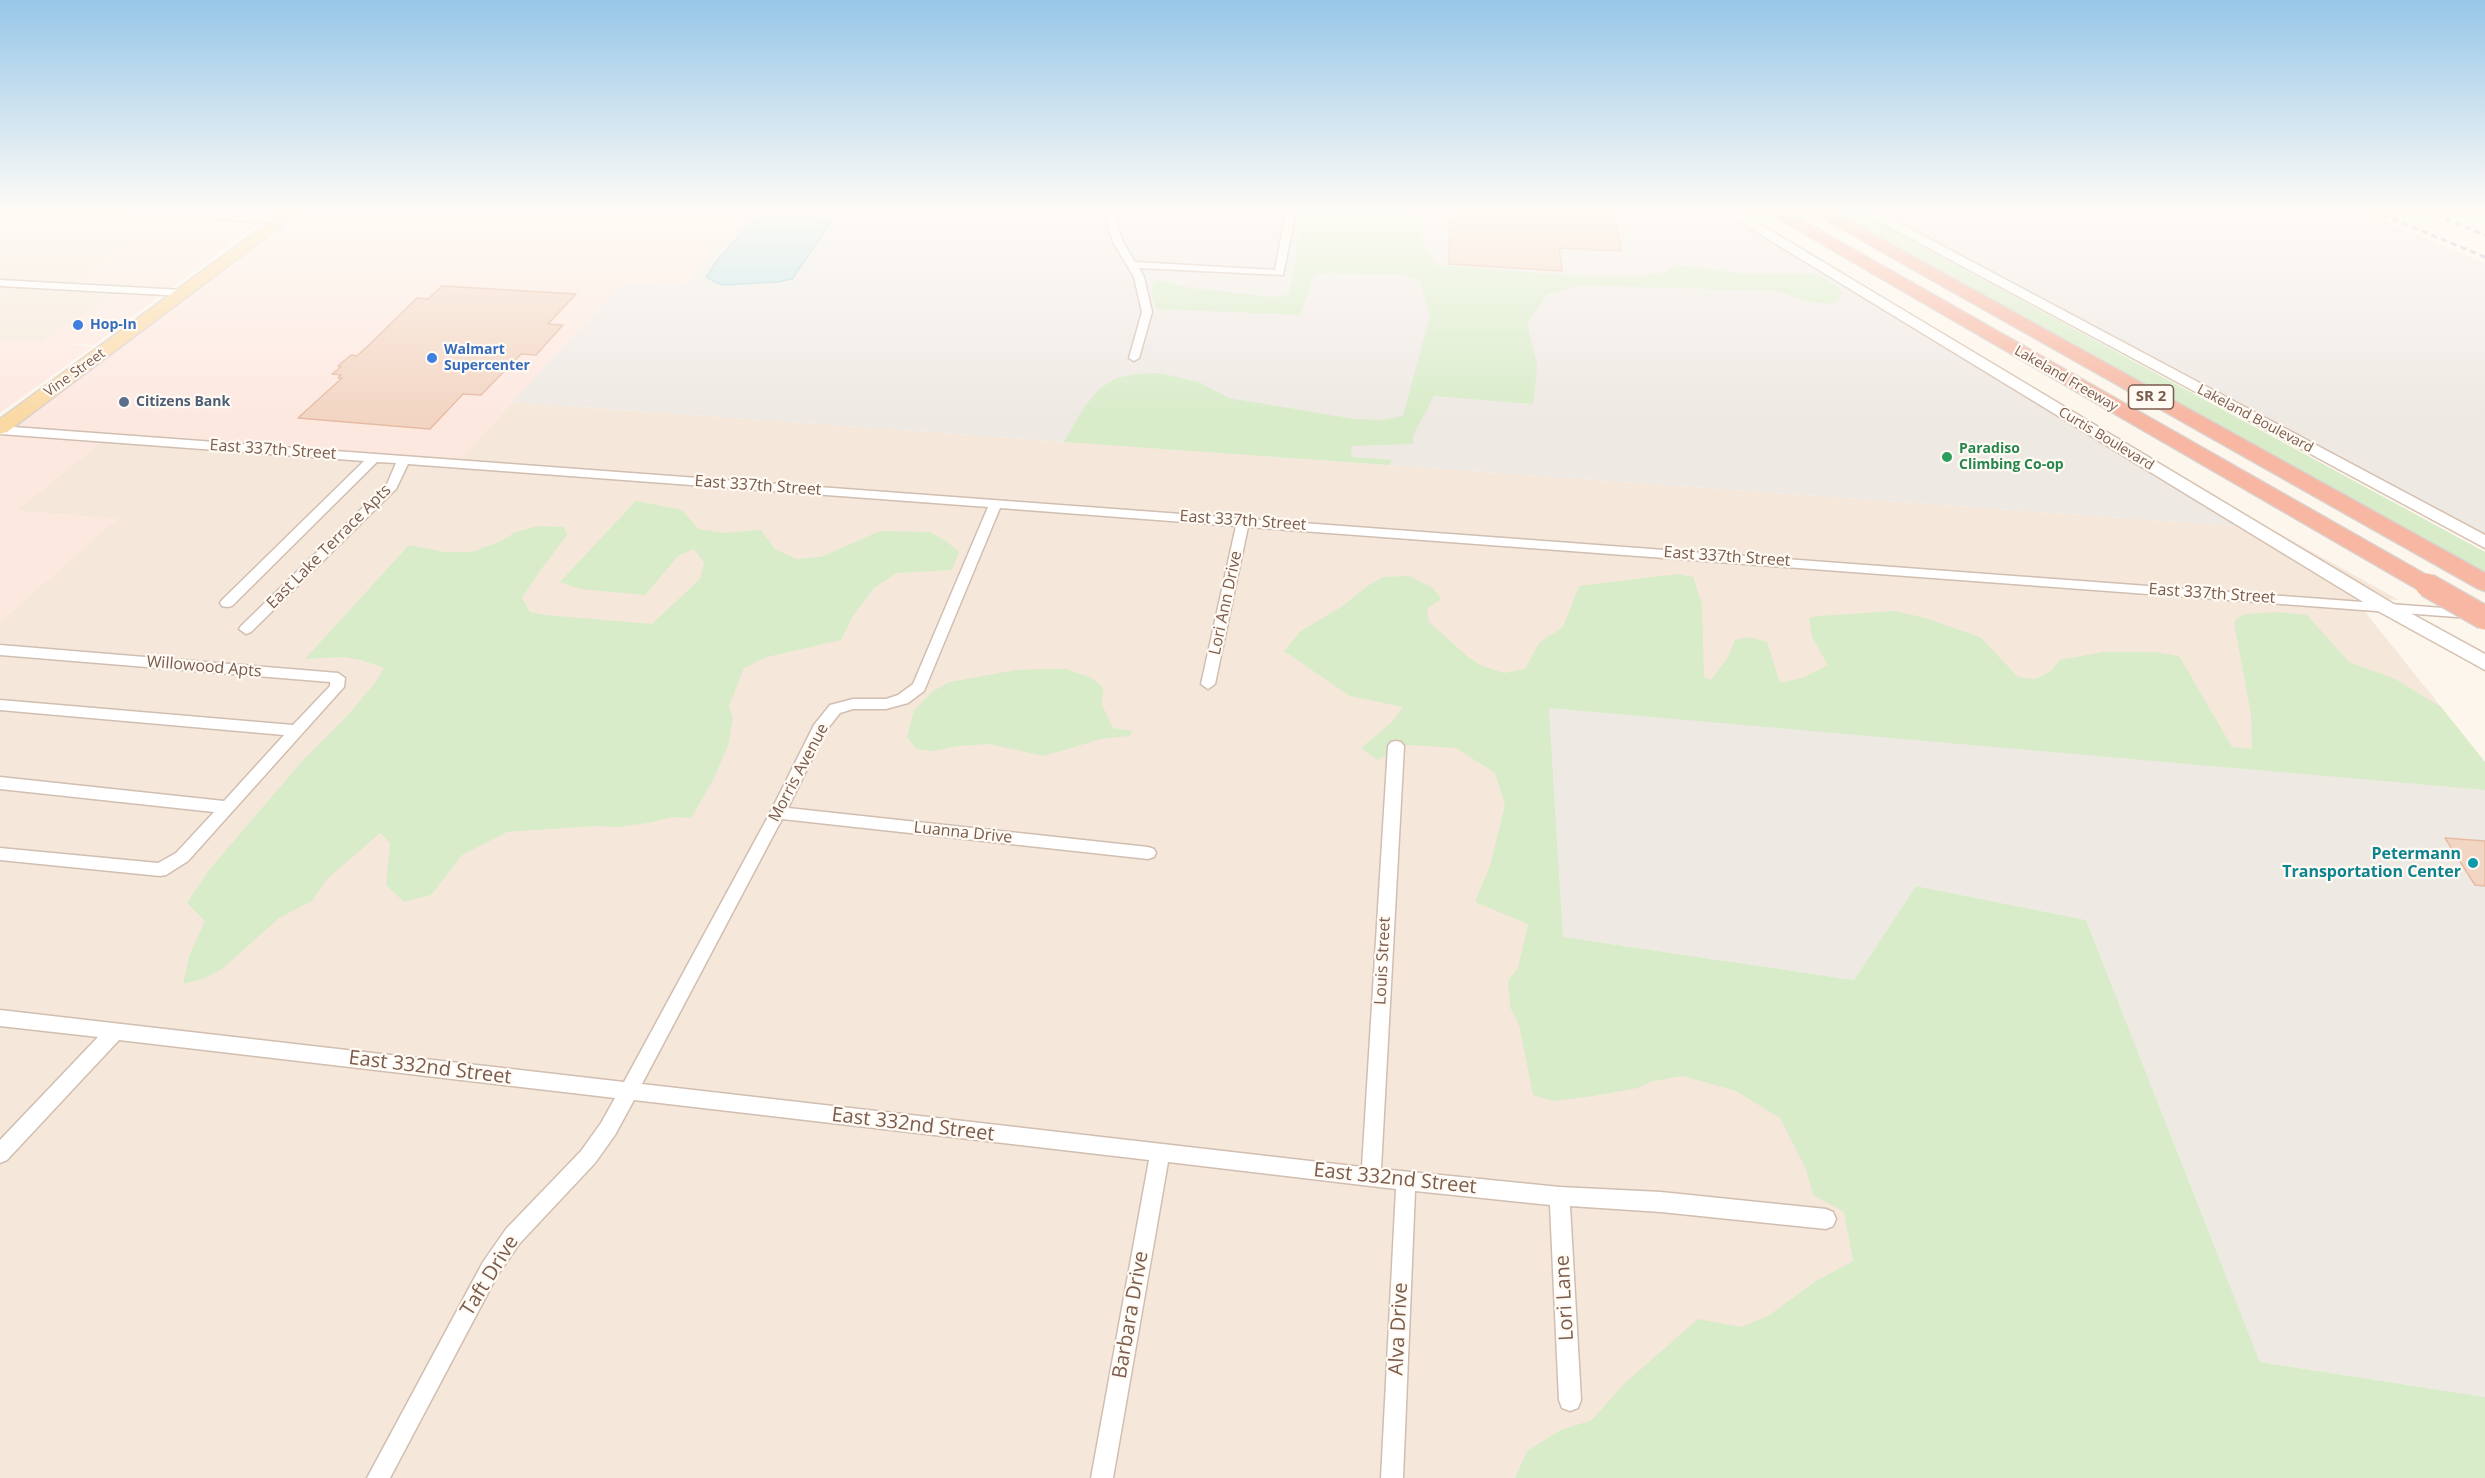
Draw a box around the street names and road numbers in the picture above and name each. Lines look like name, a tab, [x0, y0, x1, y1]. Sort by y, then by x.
street label: Lakeland Freeway	[2011, 343, 2121, 415]
street label: Vine Street	[41, 345, 109, 401]
street label: Lakeland Boulevard	[2194, 381, 2316, 457]
road number: SR 2	[2128, 385, 2174, 409]
street label: Curtis Boulevard	[2055, 404, 2157, 474]
street label: East 337th Street	[209, 436, 337, 464]
street label: East 337th Street	[694, 472, 822, 500]
street label: East Lake Terrace Apts	[263, 481, 395, 613]
street label: East 337th Street	[1179, 507, 1307, 535]
street label: East 337th Street	[1663, 543, 1791, 571]
street label: Lori Ann Drive	[1206, 549, 1246, 657]
street label: East 337th Street	[2148, 580, 2276, 608]
street label: Willowood Apts	[146, 652, 262, 682]
street label: Morris Avenue	[765, 721, 833, 825]
street label: Luanna Drive	[913, 818, 1013, 848]
street label: Louis Street	[1371, 916, 1395, 1006]
street label: East 332nd Street	[347, 1046, 513, 1090]
street label: East 332nd Street	[830, 1103, 996, 1147]
street label: East 332nd Street	[1312, 1158, 1478, 1200]
street label: Taft Drive	[456, 1231, 524, 1321]
street label: Barbara Drive	[1108, 1249, 1154, 1381]
street label: Lori Lane	[1551, 1254, 1579, 1342]
street label: Alva Drive	[1385, 1282, 1413, 1376]

